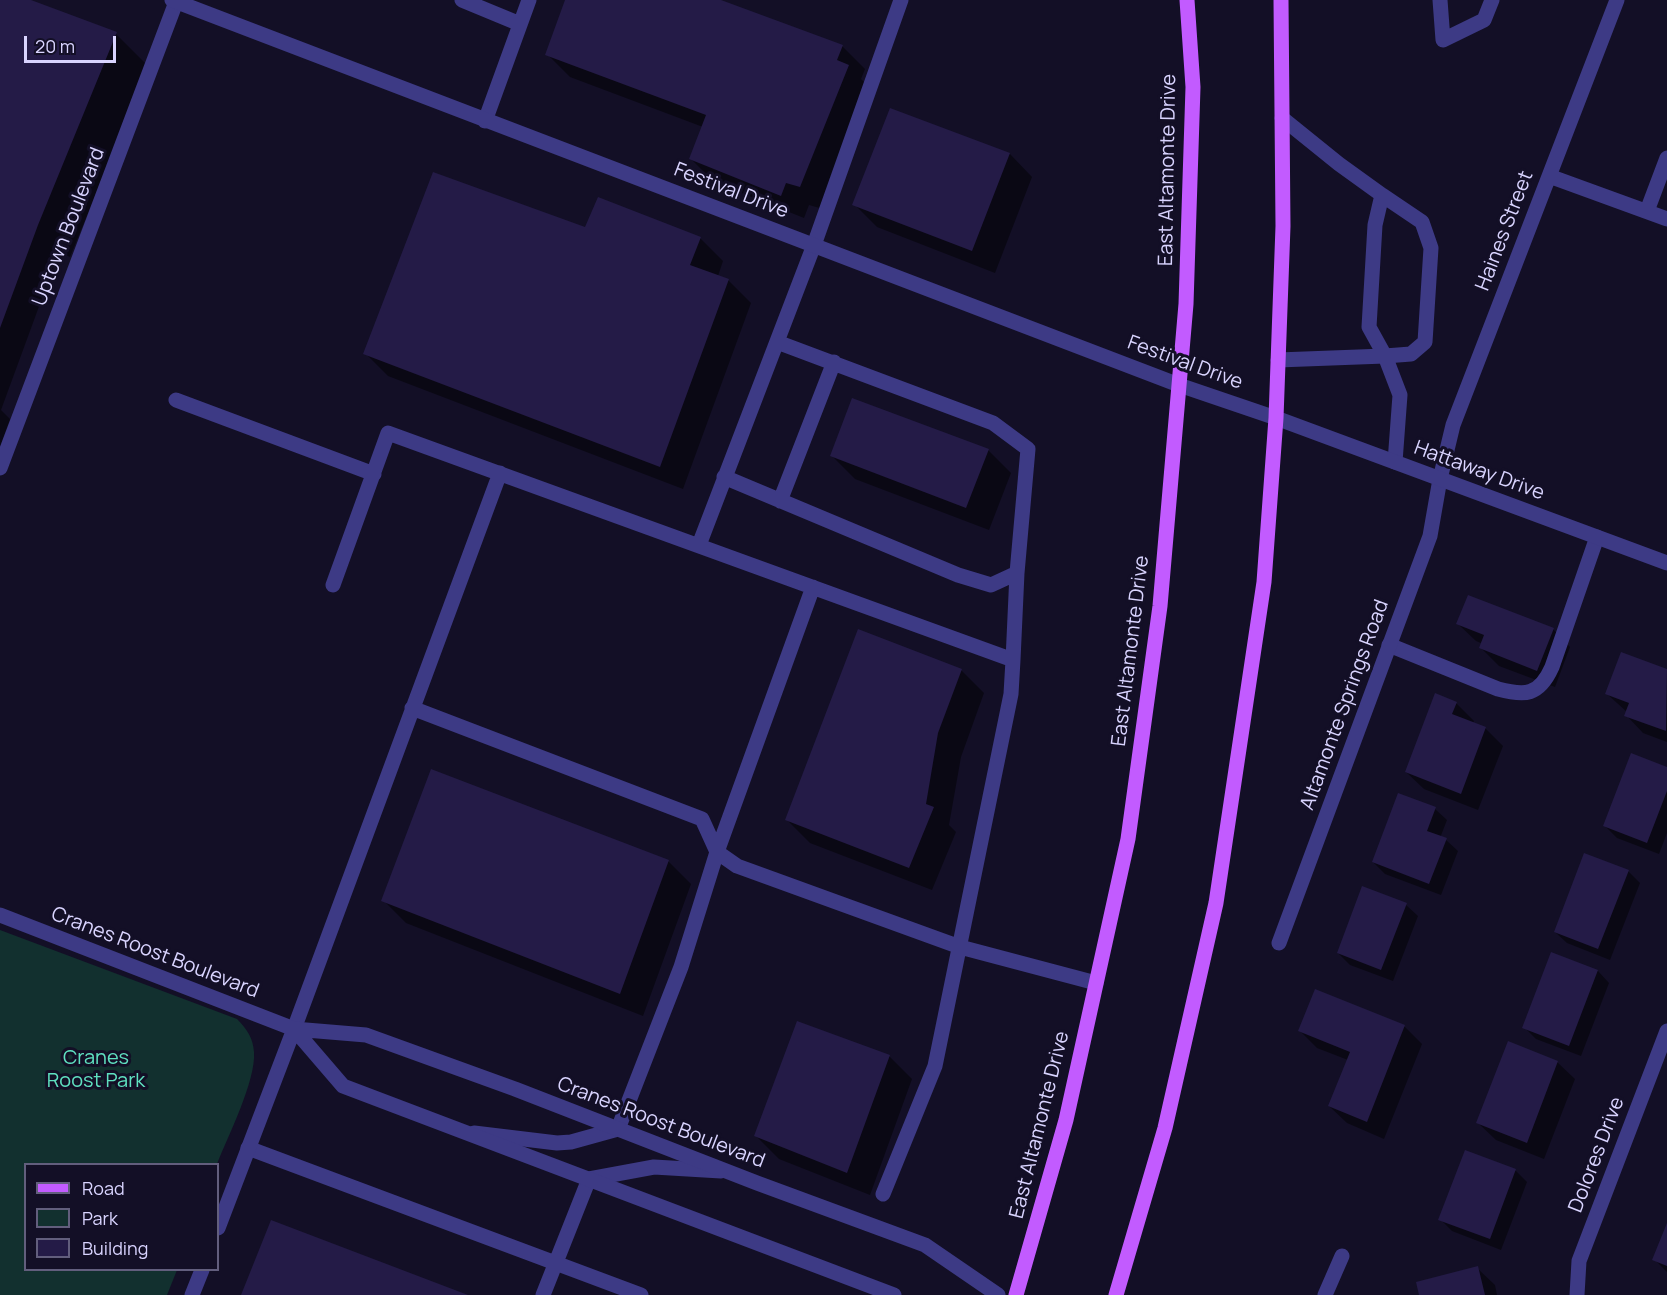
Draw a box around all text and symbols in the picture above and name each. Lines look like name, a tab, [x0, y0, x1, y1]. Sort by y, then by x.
scale bar	[27, 24, 118, 62]
text: 20 m	[35, 34, 75, 58]
street label: East Altamonte Drive	[1154, 74, 1182, 266]
street label: Uptown Boulevard	[28, 144, 110, 310]
street label: Festival Drive	[670, 158, 792, 224]
street label: Haines Street	[1471, 168, 1539, 294]
street label: Festival Drive	[1124, 331, 1246, 395]
street label: Hattaway Drive	[1411, 436, 1547, 506]
street label: East Altamonte Drive	[1107, 554, 1155, 748]
street label: Altamonte Springs Road	[1296, 597, 1394, 813]
street label: Cranes Roost Boulevard	[48, 902, 262, 1004]
street label: East Altamonte Drive	[1005, 1029, 1075, 1221]
park label: Cranes Roost Park	[47, 1046, 145, 1093]
street label: Cranes Roost Boulevard	[554, 1072, 768, 1174]
street label: Dolores Drive	[1564, 1094, 1630, 1216]
legend	[24, 1163, 219, 1271]
text: Road	[82, 1176, 125, 1200]
text: Park	[82, 1206, 118, 1230]
text: Building	[82, 1236, 148, 1260]

